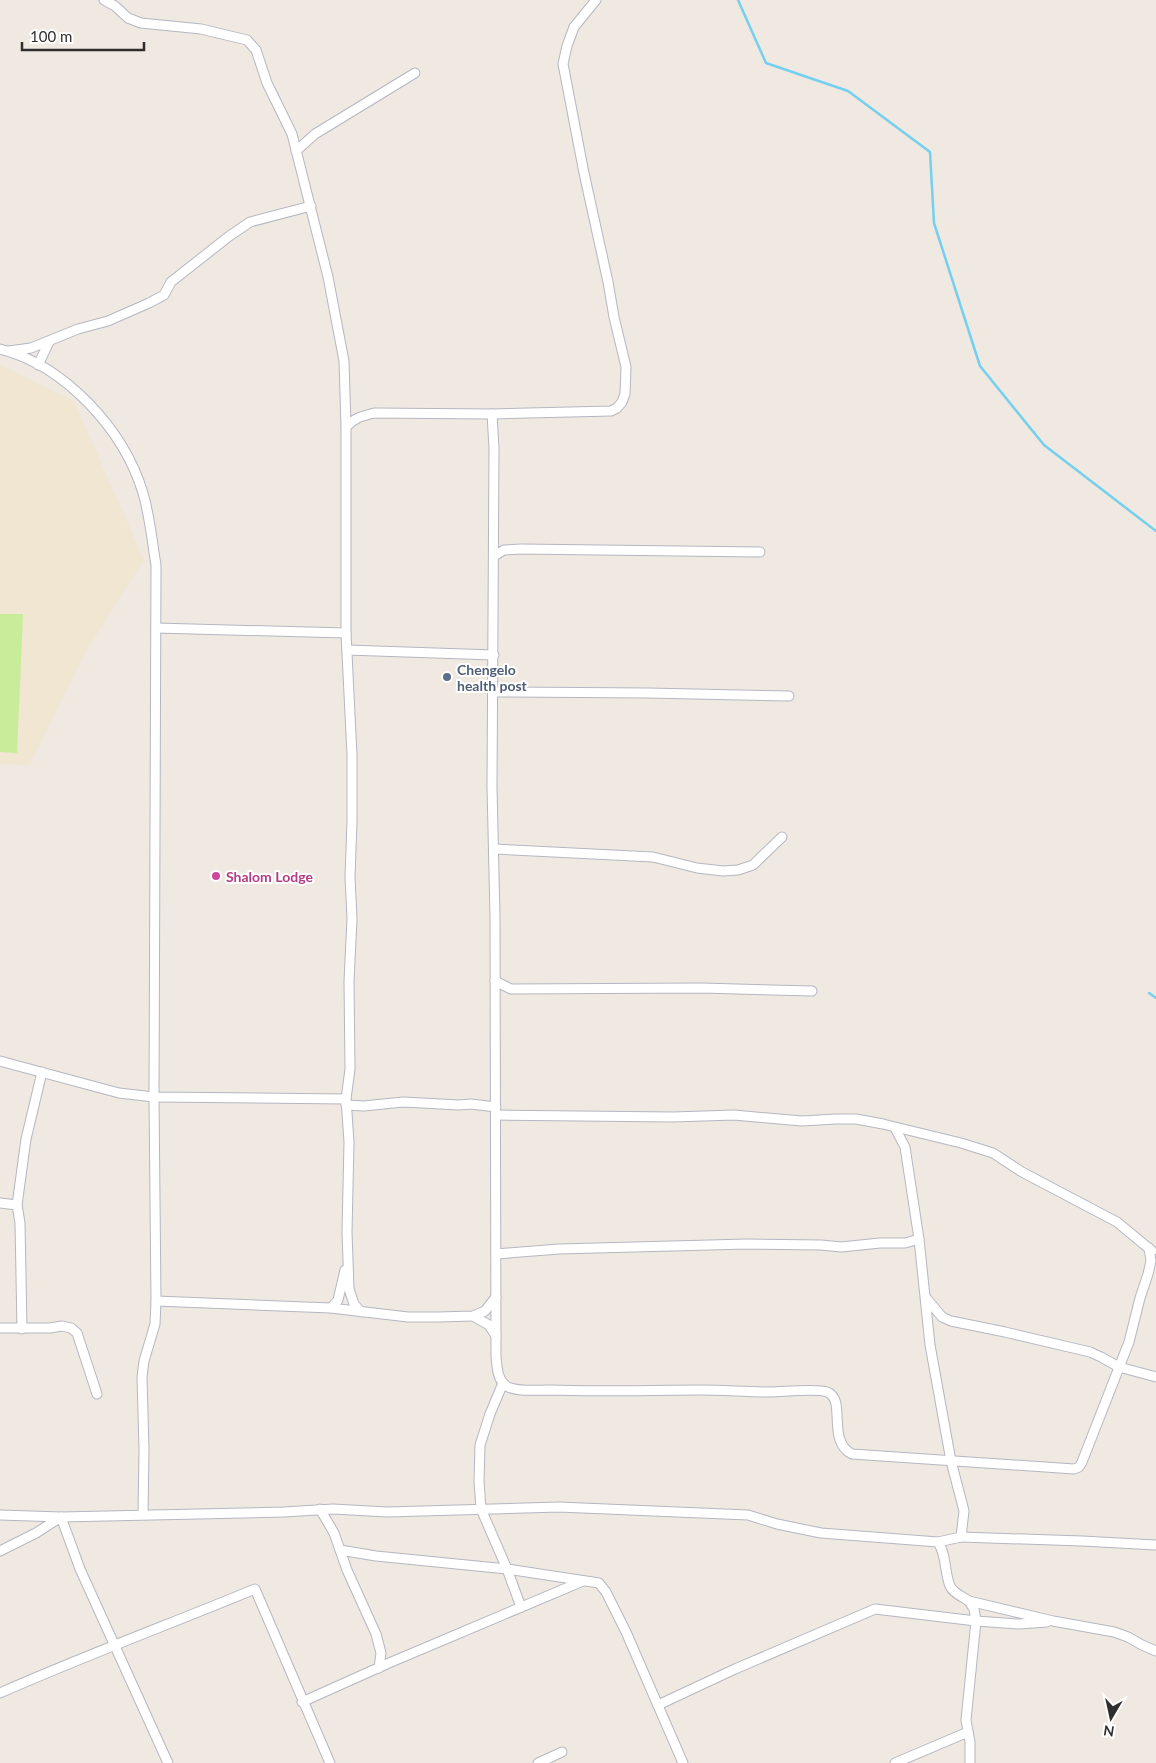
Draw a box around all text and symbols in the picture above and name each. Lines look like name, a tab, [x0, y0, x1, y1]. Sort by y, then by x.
scale bar	[22, 20, 145, 52]
text: 100 m	[30, 27, 72, 45]
place label: Chengelo health post	[457, 661, 528, 694]
marker: Chengelo health post	[441, 671, 453, 683]
place label: Shalom Lodge	[226, 868, 313, 885]
marker: Shalom Lodge	[210, 870, 222, 882]
north arrow	[1086, 1693, 1136, 1743]
text: N	[1102, 1722, 1116, 1741]

